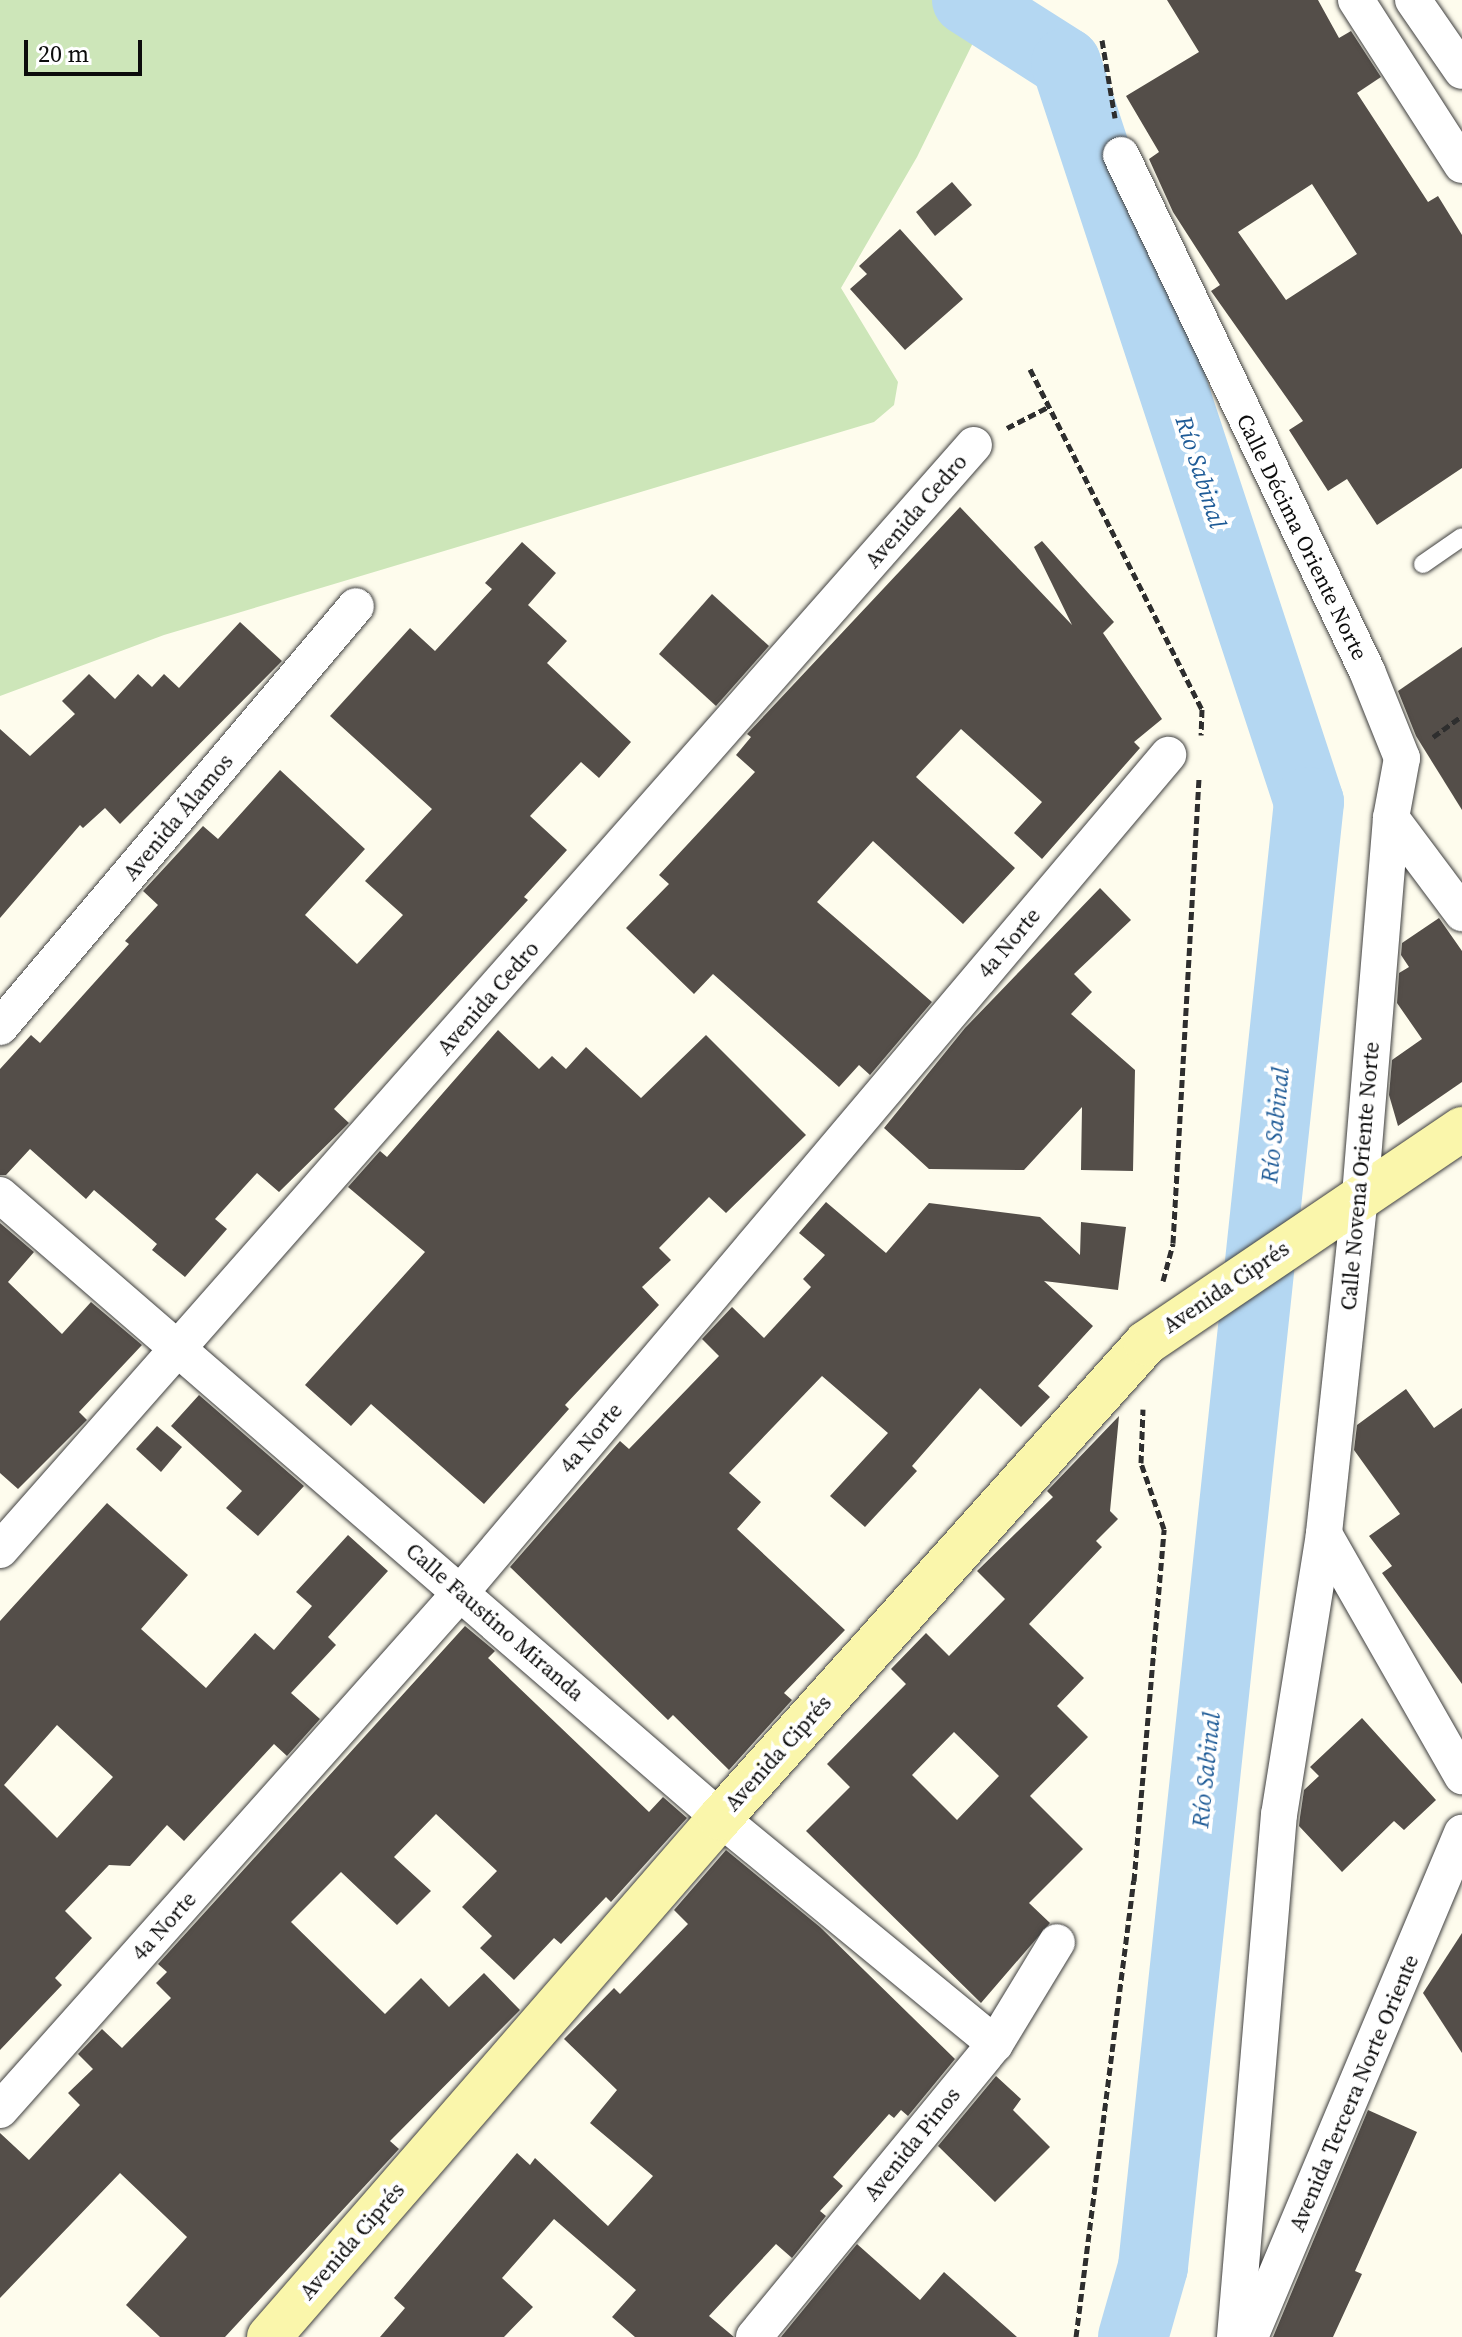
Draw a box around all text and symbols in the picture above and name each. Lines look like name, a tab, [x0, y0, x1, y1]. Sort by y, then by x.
scale bar	[28, 24, 146, 74]
text: 20 m	[38, 37, 89, 70]
street label: Calle Décima Oriente Norte	[1231, 410, 1373, 664]
water label: Río Sabinal	[1169, 412, 1233, 532]
street label: Avenida Cedro	[859, 449, 973, 573]
street label: Avenida Álamos	[117, 748, 239, 886]
street label: 4a Norte	[972, 903, 1046, 983]
street label: Avenida Cedro	[431, 936, 545, 1060]
street label: Calle Novena Oriente Norte	[1335, 1041, 1385, 1311]
water label: Río Sabinal	[1255, 1066, 1295, 1184]
street label: Avenida Ciprés	[1158, 1235, 1294, 1339]
street label: 4a Norte	[554, 1398, 628, 1478]
street label: Calle Faustino Miranda	[400, 1537, 590, 1707]
street label: Avenida Ciprés	[719, 1690, 837, 1816]
water label: Río Sabinal	[1186, 1711, 1226, 1829]
street label: 4a Norte	[126, 1886, 202, 1966]
street label: Avenida Tercera Norte Oriente	[1284, 1950, 1424, 2236]
street label: Avenida Pinos	[858, 2082, 966, 2206]
street label: Avenida Ciprés	[294, 2177, 410, 2305]

